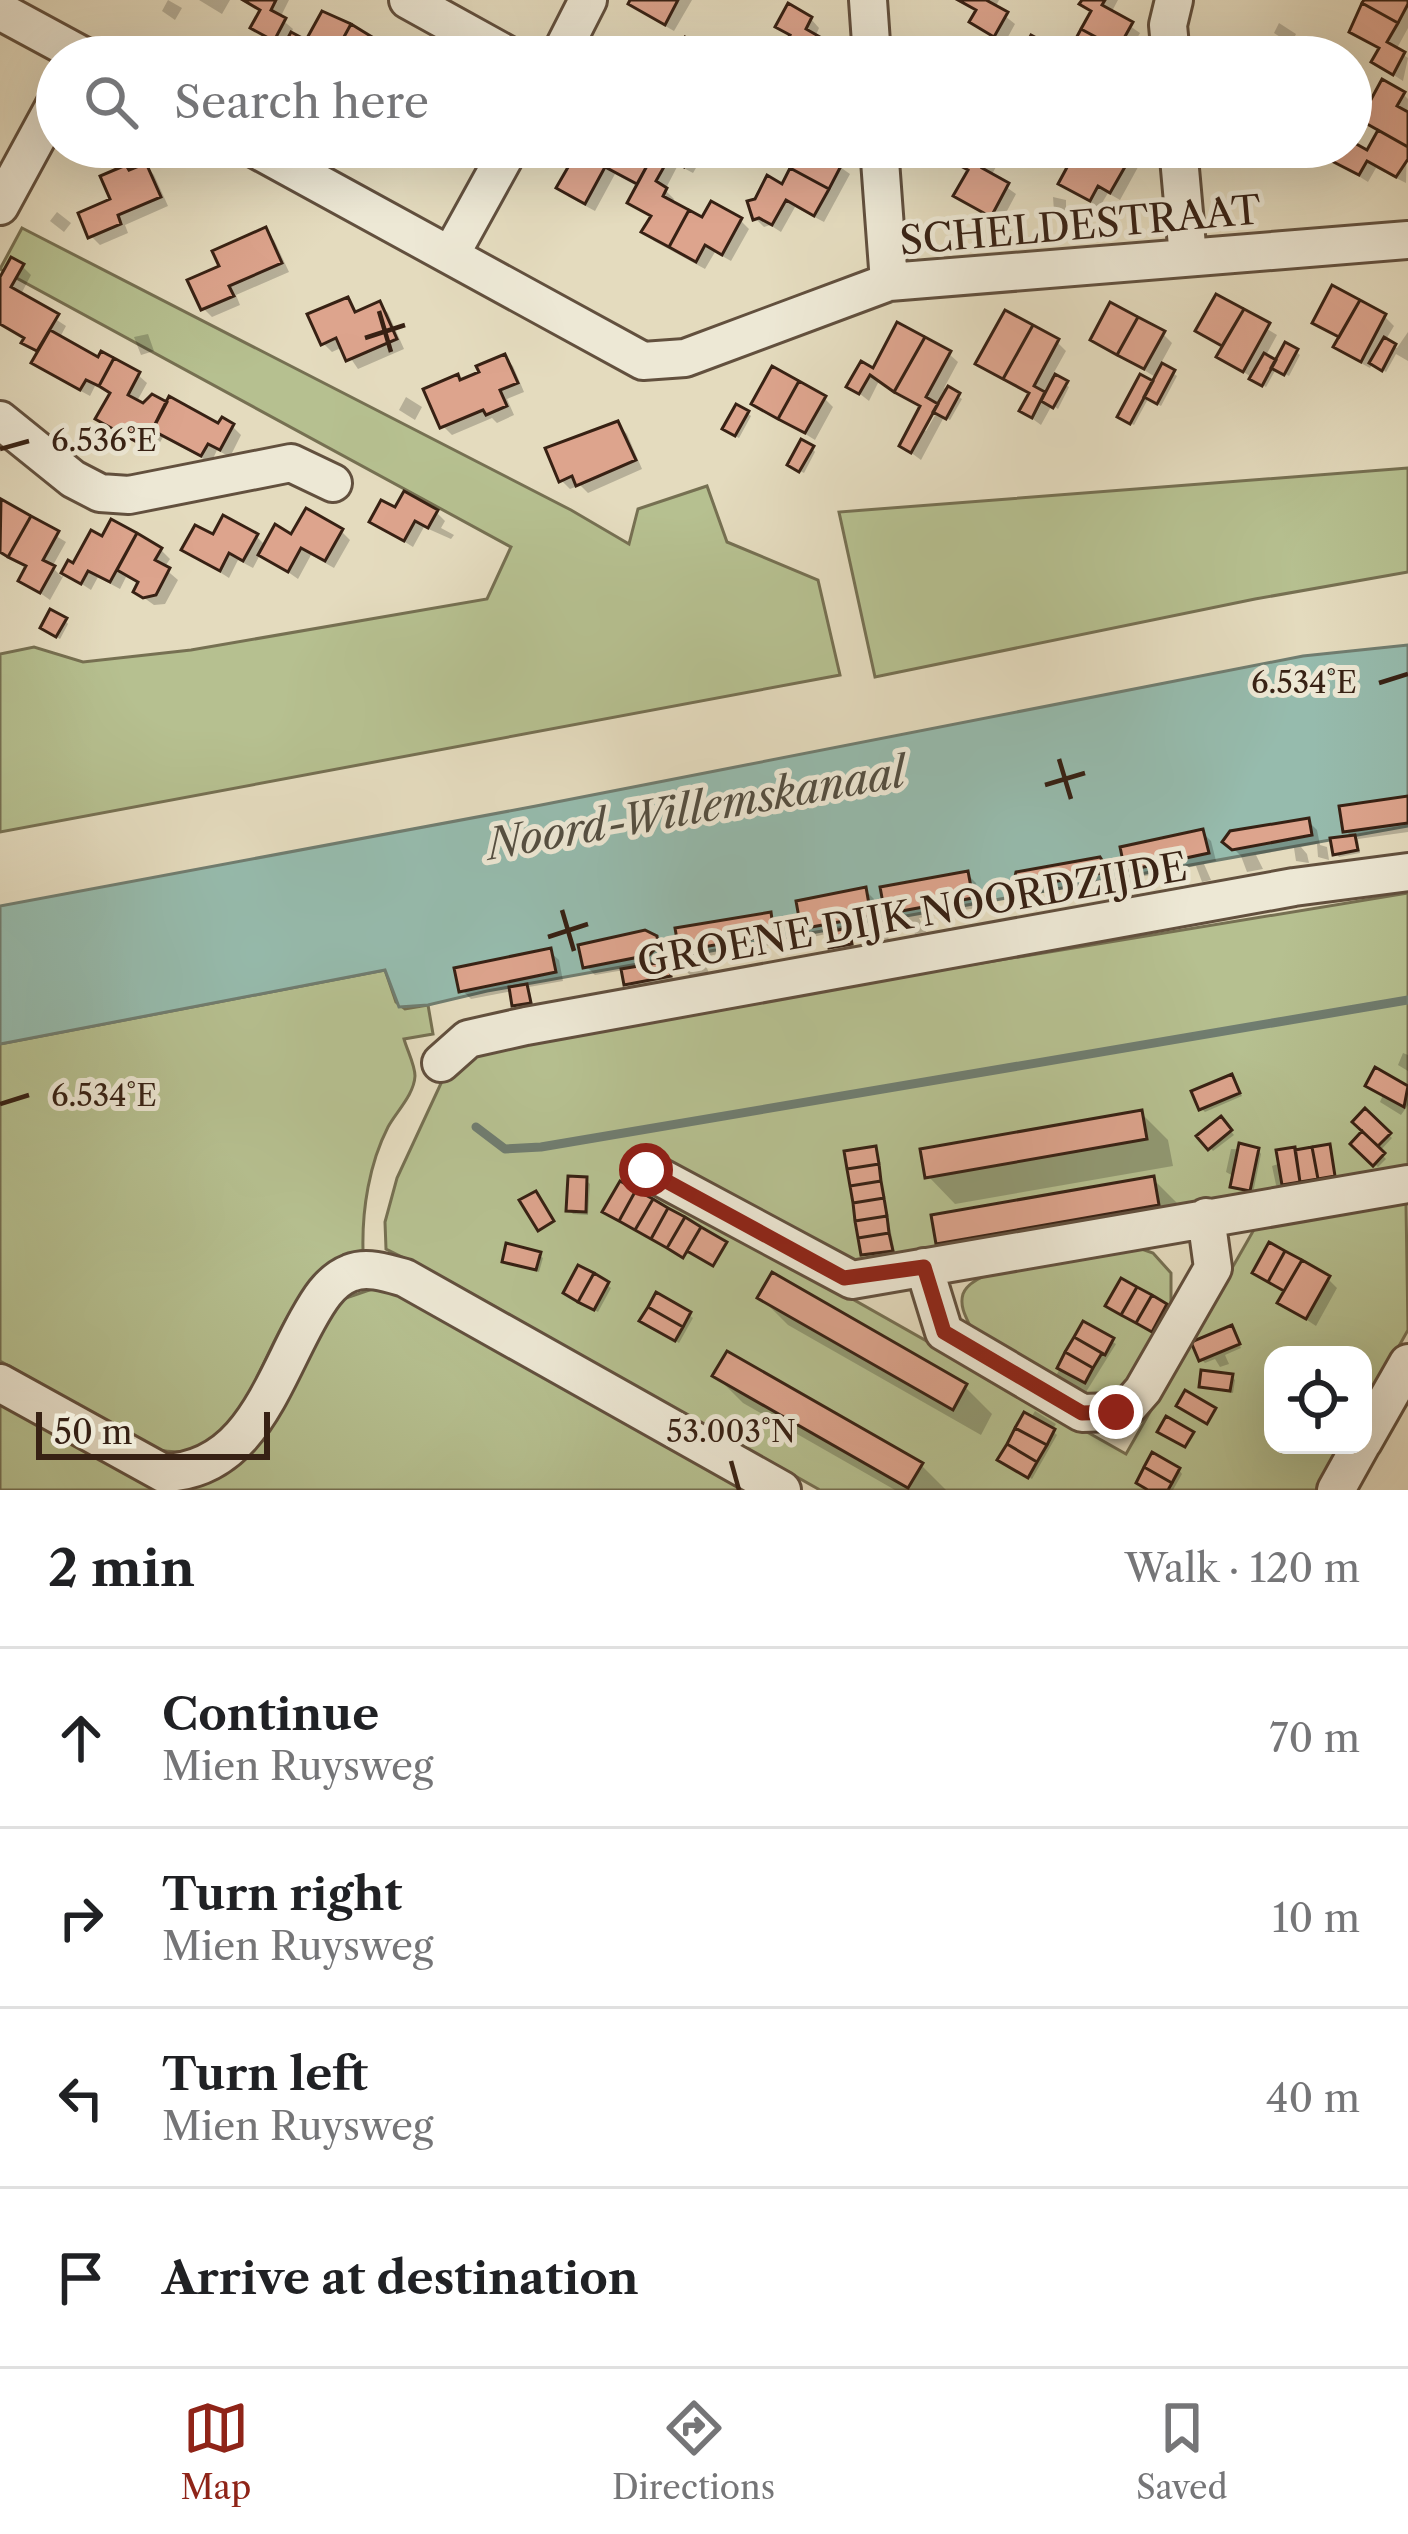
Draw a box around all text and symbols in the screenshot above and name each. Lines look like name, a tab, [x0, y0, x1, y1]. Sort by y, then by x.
search box	[36, 36, 1372, 168]
icon: search	[78, 69, 144, 135]
text: Search here	[174, 74, 429, 130]
street label: SCHELDESTRAAT	[897, 185, 1263, 265]
text: 6.536°E	[51, 422, 157, 459]
text: 6.534°E	[1251, 664, 1357, 701]
water label: Noord-Willemskanaal	[480, 745, 914, 871]
street label: GROENE DIJK NOORDZIJDE	[633, 842, 1191, 986]
text: 6.534°E	[51, 1077, 157, 1114]
route start	[619, 1143, 673, 1197]
map controls	[1264, 1346, 1372, 1454]
button: locate	[1264, 1346, 1372, 1454]
route end	[1089, 1385, 1143, 1439]
scale bar	[36, 1406, 270, 1459]
text: 50 m	[54, 1412, 132, 1453]
text: 53.003°N	[666, 1413, 796, 1450]
text: 2 min	[48, 1537, 195, 1599]
text: Walk · 120 m	[1125, 1544, 1360, 1592]
text: Continue	[162, 1686, 379, 1742]
icon: ahead	[48, 1705, 114, 1771]
text: 70 m	[1269, 1714, 1360, 1762]
text: Mien Ruysweg	[162, 1742, 433, 1790]
text: Turn right	[162, 1866, 402, 1922]
icon: right	[48, 1885, 114, 1951]
text: 10 m	[1272, 1894, 1360, 1942]
text: Mien Ruysweg	[162, 1922, 433, 1970]
text: Turn left	[162, 2046, 368, 2102]
icon: left	[48, 2065, 114, 2131]
text: 40 m	[1266, 2074, 1360, 2122]
text: Mien Ruysweg	[162, 2102, 433, 2150]
icon: arrive	[48, 2245, 114, 2311]
text: Arrive at destination	[162, 2250, 639, 2306]
tab: Map	[180, 2395, 251, 2508]
tab: Directions	[612, 2395, 775, 2508]
tab: Saved	[1136, 2395, 1228, 2508]

